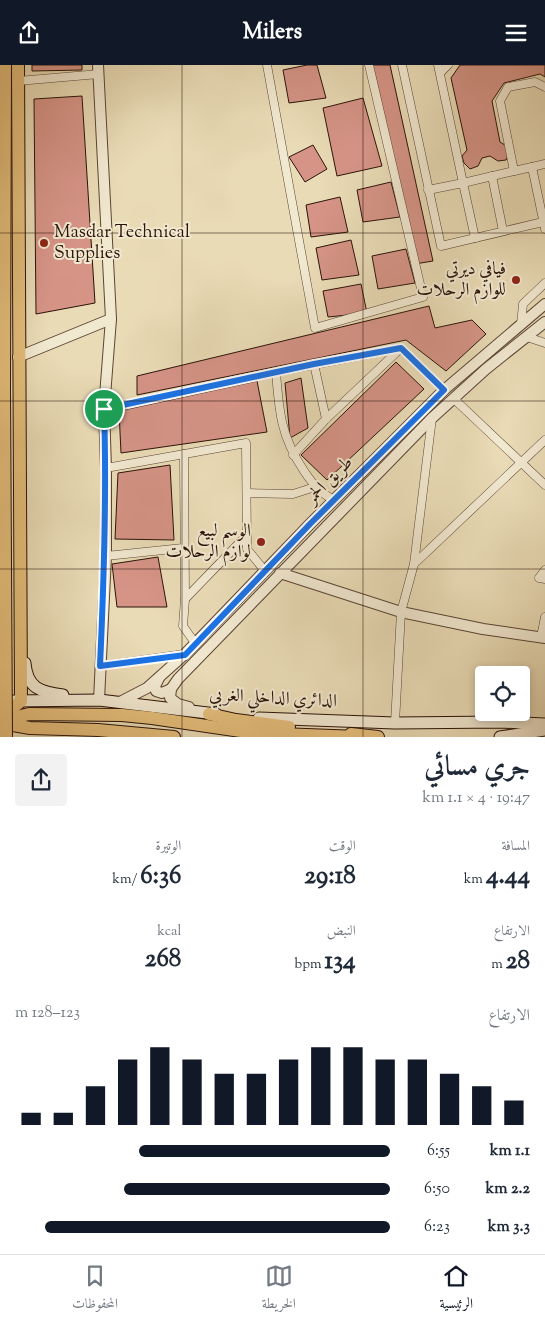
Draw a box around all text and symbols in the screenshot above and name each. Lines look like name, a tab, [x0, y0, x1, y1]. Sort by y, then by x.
text: Milers	[243, 17, 302, 49]
icon: share	[15, 19, 43, 47]
icon: menu	[502, 19, 530, 47]
place label: Masdar Technical Supplies	[54, 220, 190, 267]
marker: Masdar Technical Supplies	[38, 237, 50, 249]
place label: فيافي ديرتي للوازم الرحلات	[416, 257, 506, 305]
marker: فيافي ديرتي للوازم الرحلات	[510, 274, 522, 286]
pin	[83, 388, 125, 430]
icon: arrive	[90, 395, 118, 423]
street label: طريق الحمر	[299, 451, 360, 512]
place label: الوسم لبيع لوازم الرحلات	[166, 519, 251, 567]
marker: الوسم لبيع لوازم الرحلات	[255, 536, 267, 548]
map controls	[475, 666, 530, 721]
button: locate	[475, 666, 530, 721]
street label: الدائري الداخلي الغربي	[208, 683, 338, 717]
text: جري مسائي	[424, 748, 530, 788]
button: share	[15, 754, 67, 806]
text: 19:47 · 4 × 1.1 km	[422, 787, 530, 810]
text: الوتيرة	[156, 837, 181, 857]
text: الوقت	[329, 837, 356, 857]
text: المسافة	[501, 837, 530, 857]
text: 6:36	[140, 859, 181, 895]
text: 29:18	[304, 859, 356, 895]
text: 4.44	[486, 859, 530, 895]
text: /km	[112, 870, 140, 890]
text: km	[464, 870, 486, 890]
text: kcal	[157, 922, 181, 942]
text: النبض	[327, 922, 356, 942]
text: الارتفاع	[494, 922, 530, 942]
text: 268	[145, 942, 181, 978]
text: 134	[324, 944, 356, 980]
text: 28	[506, 944, 530, 980]
text: bpm	[295, 955, 324, 975]
text: m	[491, 955, 506, 975]
text: 123–128 m	[15, 1002, 80, 1025]
text: الارتفاع	[488, 1005, 530, 1028]
text: 6:55	[427, 1140, 450, 1163]
text: 1.1 km	[490, 1140, 530, 1163]
text: 6:50	[424, 1178, 450, 1201]
text: 2.2 km	[486, 1178, 530, 1201]
text: 6:23	[424, 1216, 450, 1239]
text: 3.3 km	[488, 1216, 530, 1239]
tab: المحفوظات	[72, 1262, 118, 1317]
tab: الخريطة	[262, 1262, 296, 1317]
tab: الرئيسية	[440, 1262, 473, 1317]

